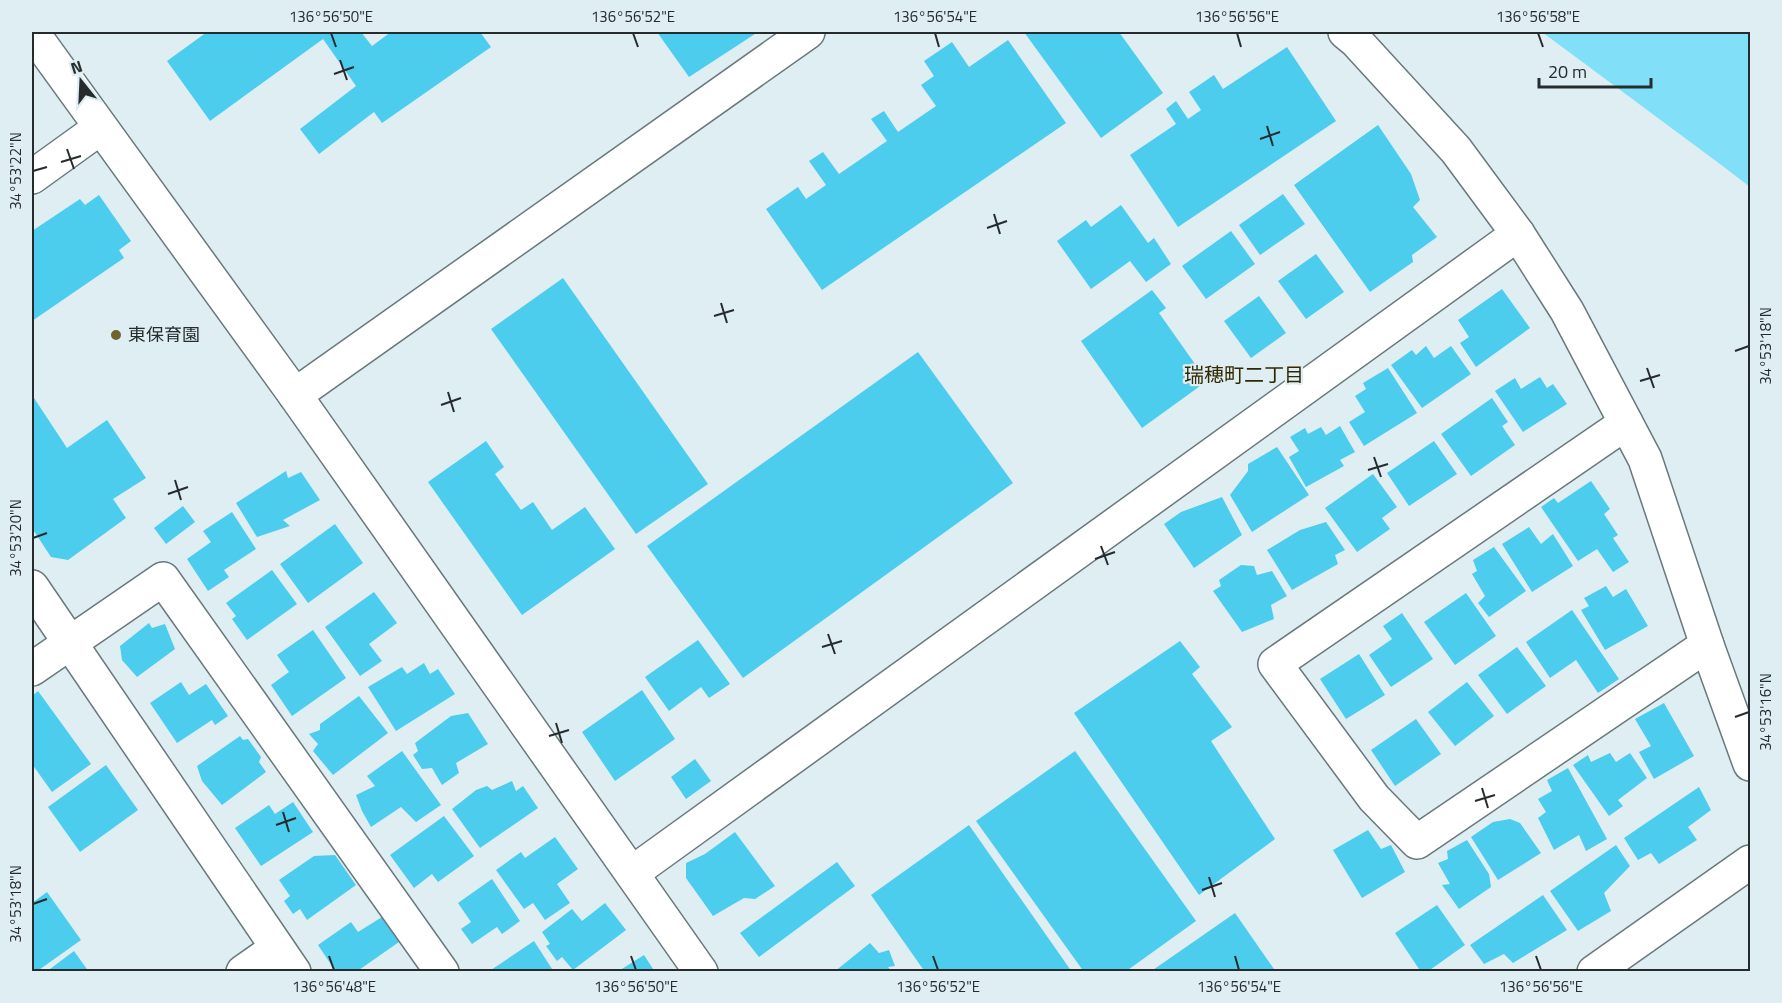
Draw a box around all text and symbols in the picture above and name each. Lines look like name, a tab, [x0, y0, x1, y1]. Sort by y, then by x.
text: 136°56'50"E	[289, 5, 373, 28]
text: 136°56'52"E	[591, 5, 675, 28]
text: 136°56'54"E	[893, 5, 977, 28]
text: 136°56'56"E	[1195, 5, 1279, 28]
text: 136°56'58"E	[1496, 5, 1580, 28]
north arrow	[51, 51, 111, 111]
scale bar	[1539, 51, 1652, 89]
text: N	[67, 54, 85, 80]
text: 20 m	[1548, 58, 1587, 85]
text: 34°53'22"N	[4, 132, 27, 210]
text: 34°53'18"N	[1754, 307, 1777, 385]
place label: 東保育園	[128, 321, 200, 348]
marker: 東保育園	[109, 328, 123, 342]
district label: 瑞穂町二丁目	[1184, 359, 1304, 390]
text: 34°53'20"N	[4, 499, 27, 577]
text: 34°53'16"N	[1754, 673, 1777, 751]
text: 34°53'18"N	[4, 865, 27, 943]
text: 136°56'48"E	[292, 975, 376, 998]
text: 136°56'50"E	[594, 975, 678, 998]
text: 136°56'52"E	[896, 975, 980, 998]
text: 136°56'54"E	[1197, 975, 1281, 998]
text: 136°56'56"E	[1499, 975, 1583, 998]

